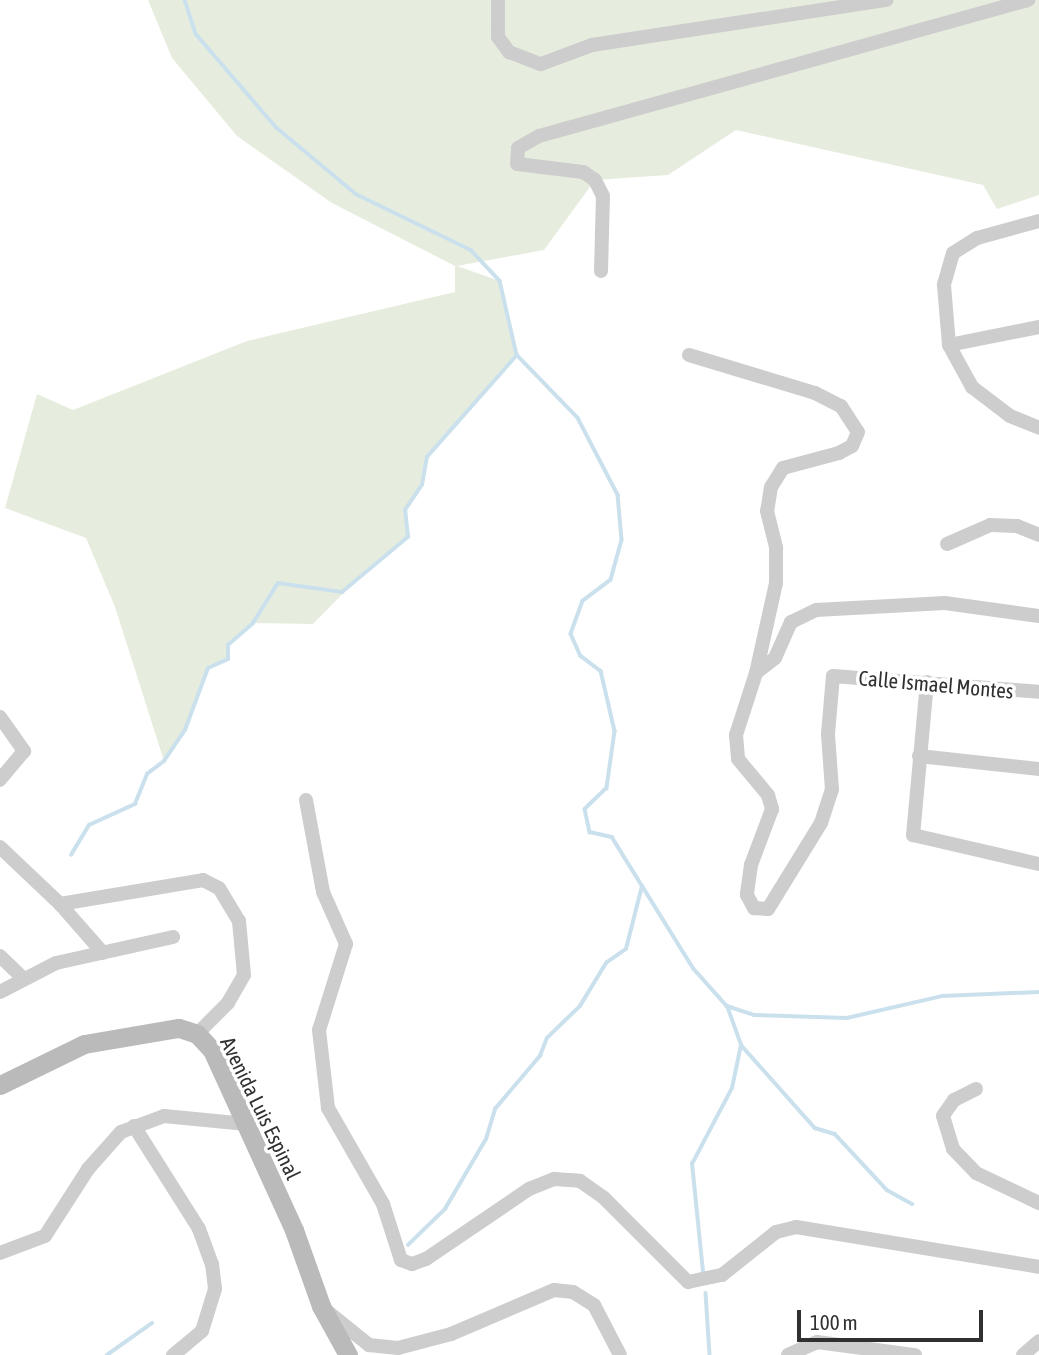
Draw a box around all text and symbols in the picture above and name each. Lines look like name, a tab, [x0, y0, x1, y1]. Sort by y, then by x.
street label: Calle Ismael Montes	[858, 665, 1014, 703]
street label: Avenida Luis Espinal	[215, 1032, 307, 1184]
scale bar	[801, 1296, 986, 1340]
text: 100 m	[810, 1310, 858, 1334]

